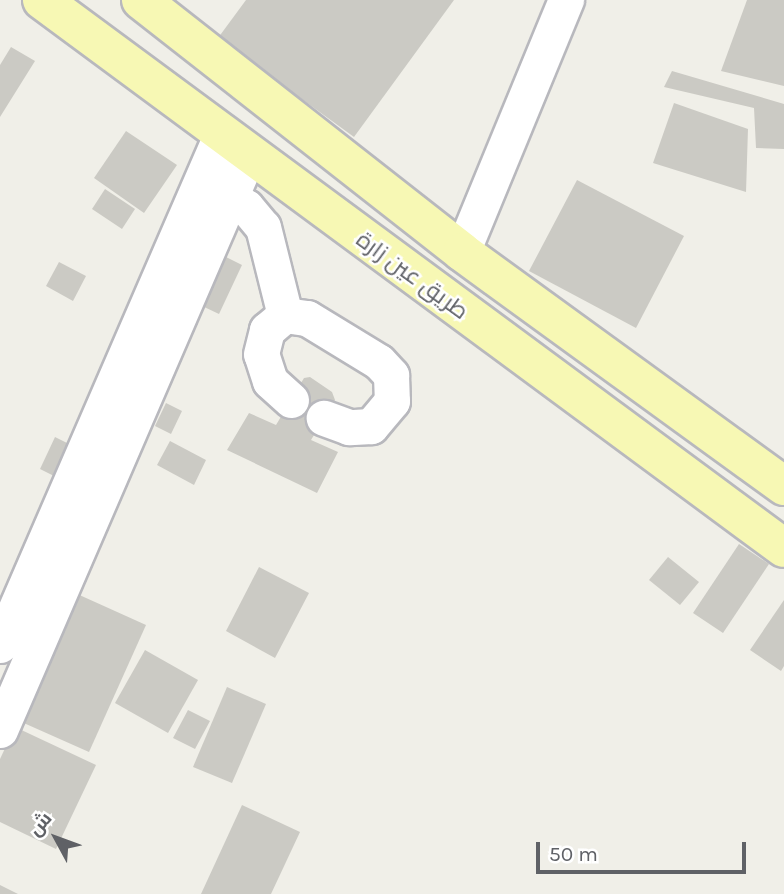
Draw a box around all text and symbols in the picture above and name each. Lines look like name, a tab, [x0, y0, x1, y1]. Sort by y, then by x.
street label: طريق عين زارة	[351, 226, 473, 326]
north arrow	[21, 803, 91, 873]
text: ش	[24, 808, 56, 841]
scale bar	[539, 828, 749, 872]
text: 50 m	[549, 842, 598, 866]

